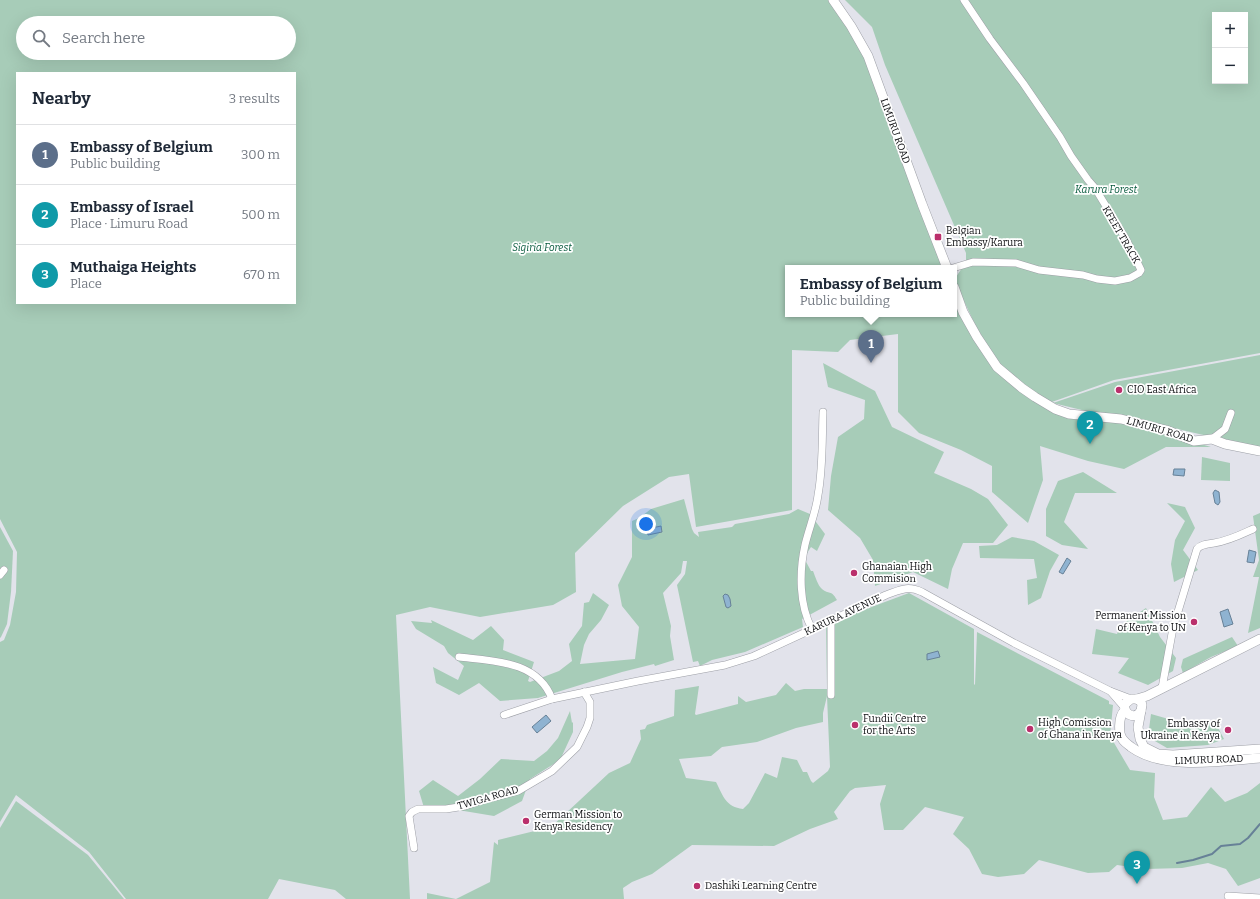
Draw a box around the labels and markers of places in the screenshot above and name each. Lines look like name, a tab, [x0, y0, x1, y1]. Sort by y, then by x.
place label: Belgian Embassy/Karura	[946, 225, 1023, 249]
marker: Belgian Embassy/Karura	[933, 232, 943, 242]
pin: 1	[858, 330, 884, 363]
place label: CIO East Africa	[1127, 384, 1197, 396]
marker: CIO East Africa	[1114, 385, 1124, 395]
pin: 2	[1077, 411, 1103, 444]
place label: Ghanaian High Commision	[862, 561, 933, 585]
marker: Ghanaian High Commision	[849, 568, 859, 578]
place label: Permanent Mission of Kenya to UN	[1095, 610, 1187, 634]
marker: Permanent Mission of Kenya to UN	[1189, 617, 1199, 627]
place label: Fundii Centre for the Arts	[863, 713, 926, 737]
place label: High Comission of Ghana in Kenya	[1038, 717, 1123, 741]
place label: Embassy of Ukraine in Kenya	[1141, 718, 1222, 742]
marker: Fundii Centre for the Arts	[850, 720, 860, 730]
marker: High Comission of Ghana in Kenya	[1025, 724, 1035, 734]
marker: Embassy of Ukraine in Kenya	[1223, 725, 1233, 735]
place label: German Mission to Kenya Residency	[534, 809, 622, 833]
marker: German Mission to Kenya Residency	[521, 816, 531, 826]
pin: 3	[1124, 851, 1150, 884]
place label: Dashiki Learning Centre	[705, 880, 817, 892]
marker: Dashiki Learning Centre	[692, 881, 702, 891]

